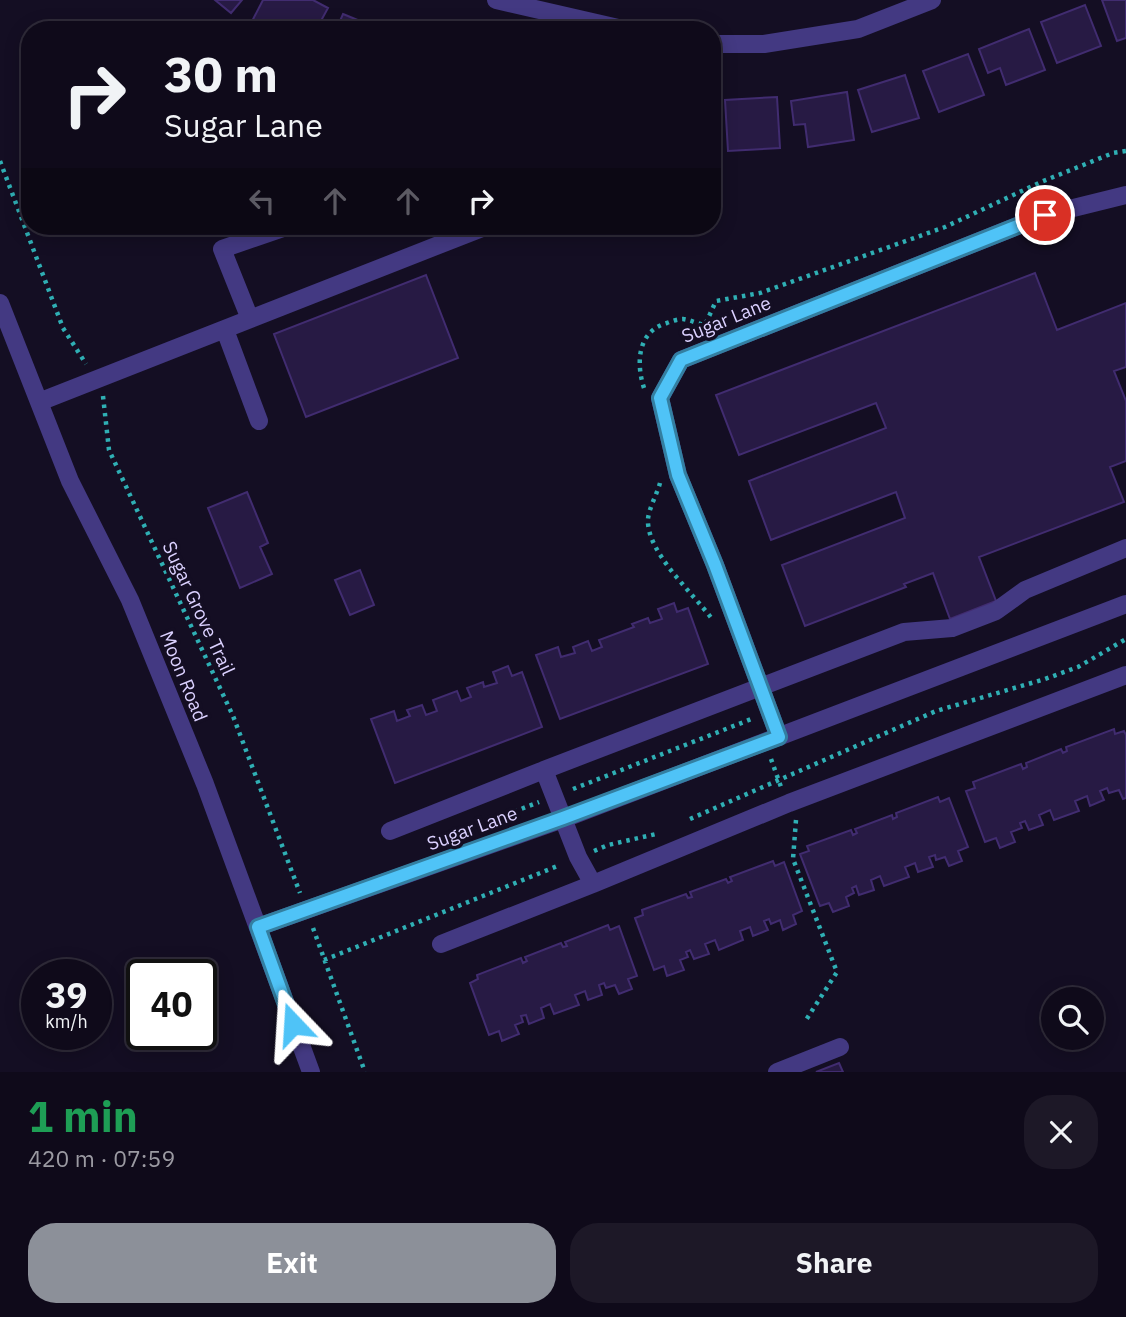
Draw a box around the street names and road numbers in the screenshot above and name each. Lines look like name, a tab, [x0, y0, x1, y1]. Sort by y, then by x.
street label: Sugar Lane	[678, 290, 774, 348]
street label: Sugar Grove Trail	[157, 537, 241, 679]
street label: Moon Road	[155, 627, 213, 725]
street label: Sugar Lane	[424, 801, 520, 855]

